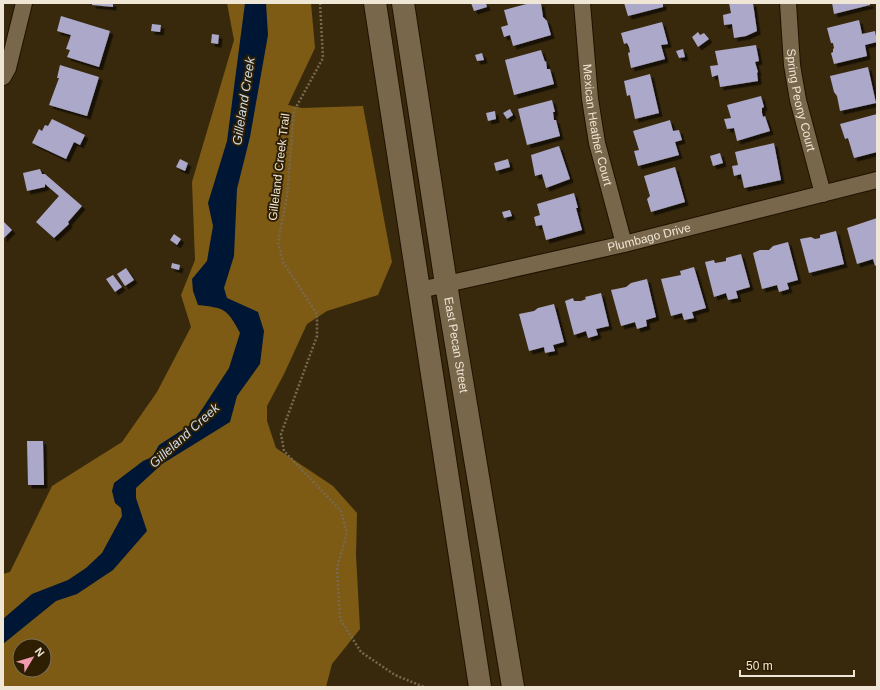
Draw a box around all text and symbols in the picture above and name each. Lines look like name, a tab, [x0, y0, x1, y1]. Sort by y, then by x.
street label: Spring Peony Court	[784, 48, 819, 153]
water label: Gilleland Creek	[229, 55, 258, 146]
street label: Mexican Heather Court	[580, 63, 615, 188]
street label: Gilleland Creek Trail	[265, 113, 293, 221]
street label: Plumbago Drive	[606, 220, 693, 255]
street label: East Pecan Street	[441, 296, 471, 394]
water label: Gilleland Creek	[146, 399, 223, 471]
north arrow	[12, 638, 52, 678]
text: N	[33, 645, 47, 659]
scale bar	[740, 652, 854, 678]
text: 50 m	[746, 659, 773, 673]

